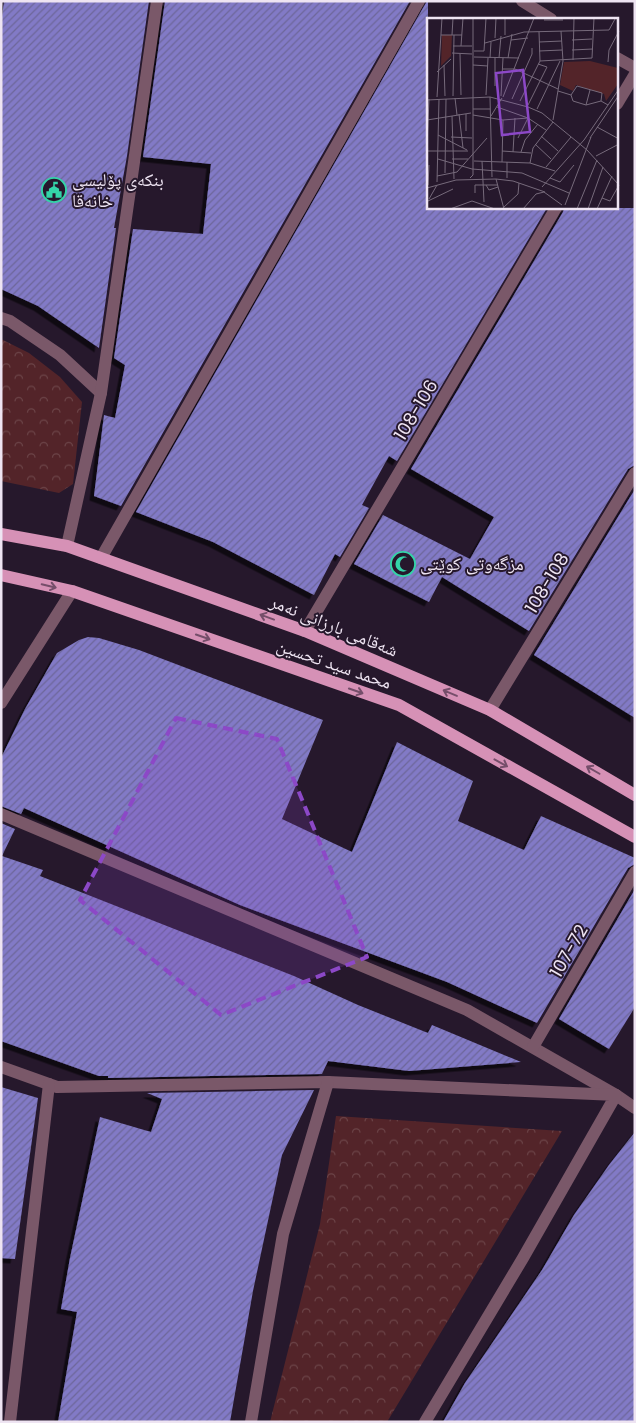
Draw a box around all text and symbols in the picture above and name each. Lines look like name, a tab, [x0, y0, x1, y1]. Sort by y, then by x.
inset map	[427, 18, 618, 209]
place label: بنکەی پۆلیسی خانەقا	[72, 167, 164, 213]
public building icon: بنکەی پۆلیسی خانەقا	[41, 177, 67, 203]
street label: 108-106	[388, 375, 443, 445]
street label: 108-108	[519, 548, 574, 618]
mosque icon: مزگەوتی کوێتی	[390, 551, 416, 577]
place label: مزگەوتی کوێتی	[420, 551, 524, 576]
one-way arrow	[40, 582, 56, 591]
street label: شەقامی بارزانی نەمر	[266, 588, 402, 663]
one-way arrow	[260, 612, 276, 621]
street label: محمد سید تحسین	[273, 632, 395, 695]
one-way arrow	[195, 633, 210, 642]
one-way arrow	[348, 686, 364, 696]
one-way arrow	[443, 687, 458, 697]
one-way arrow	[494, 758, 508, 768]
one-way arrow	[585, 765, 600, 775]
street label: 107-72	[543, 920, 594, 982]

